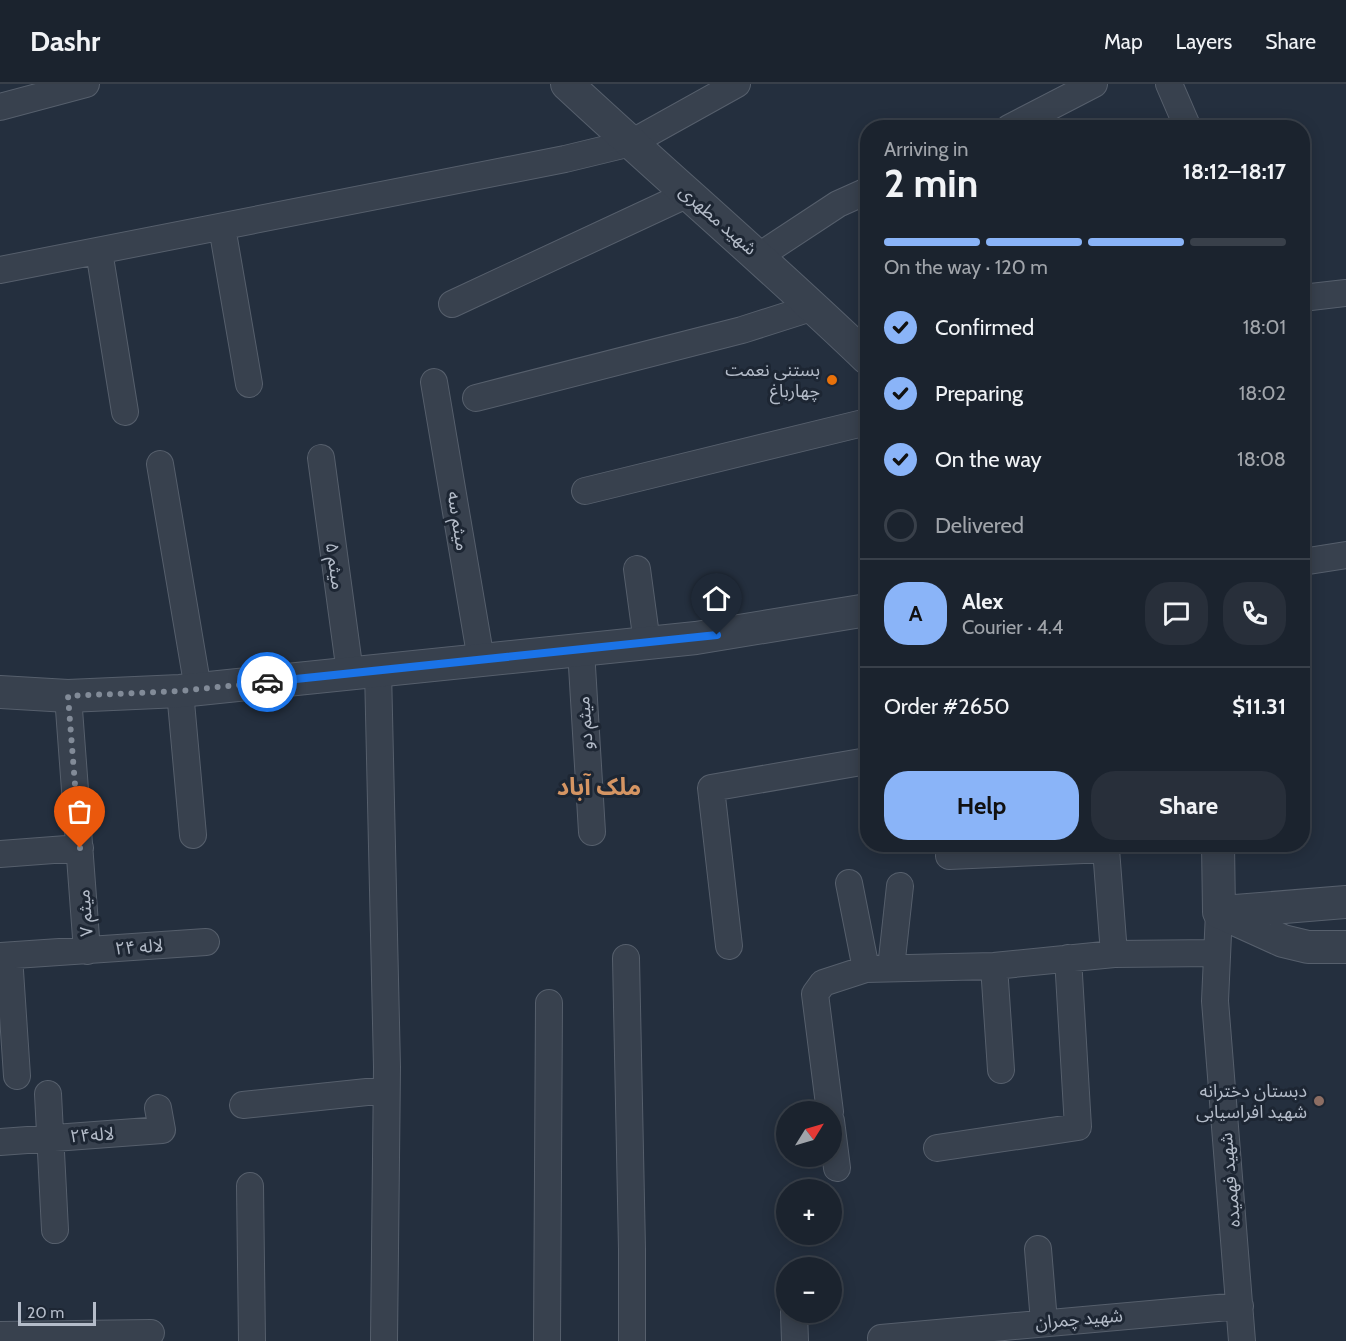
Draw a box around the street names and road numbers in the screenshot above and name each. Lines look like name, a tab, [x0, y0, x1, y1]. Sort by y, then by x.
street label: شهید مطهری	[675, 180, 761, 260]
street label: میثم سه	[440, 490, 474, 553]
street label: میثم ۵	[319, 541, 349, 591]
street label: میثم دو	[572, 695, 600, 751]
street label: میثم ۷	[72, 888, 100, 937]
street label: لاله ۲۴	[114, 934, 164, 960]
street label: لاله۲۴	[69, 1122, 115, 1148]
street label: شهید فهمیده	[1215, 1132, 1245, 1228]
street label: شهید چمران	[1034, 1304, 1124, 1334]

